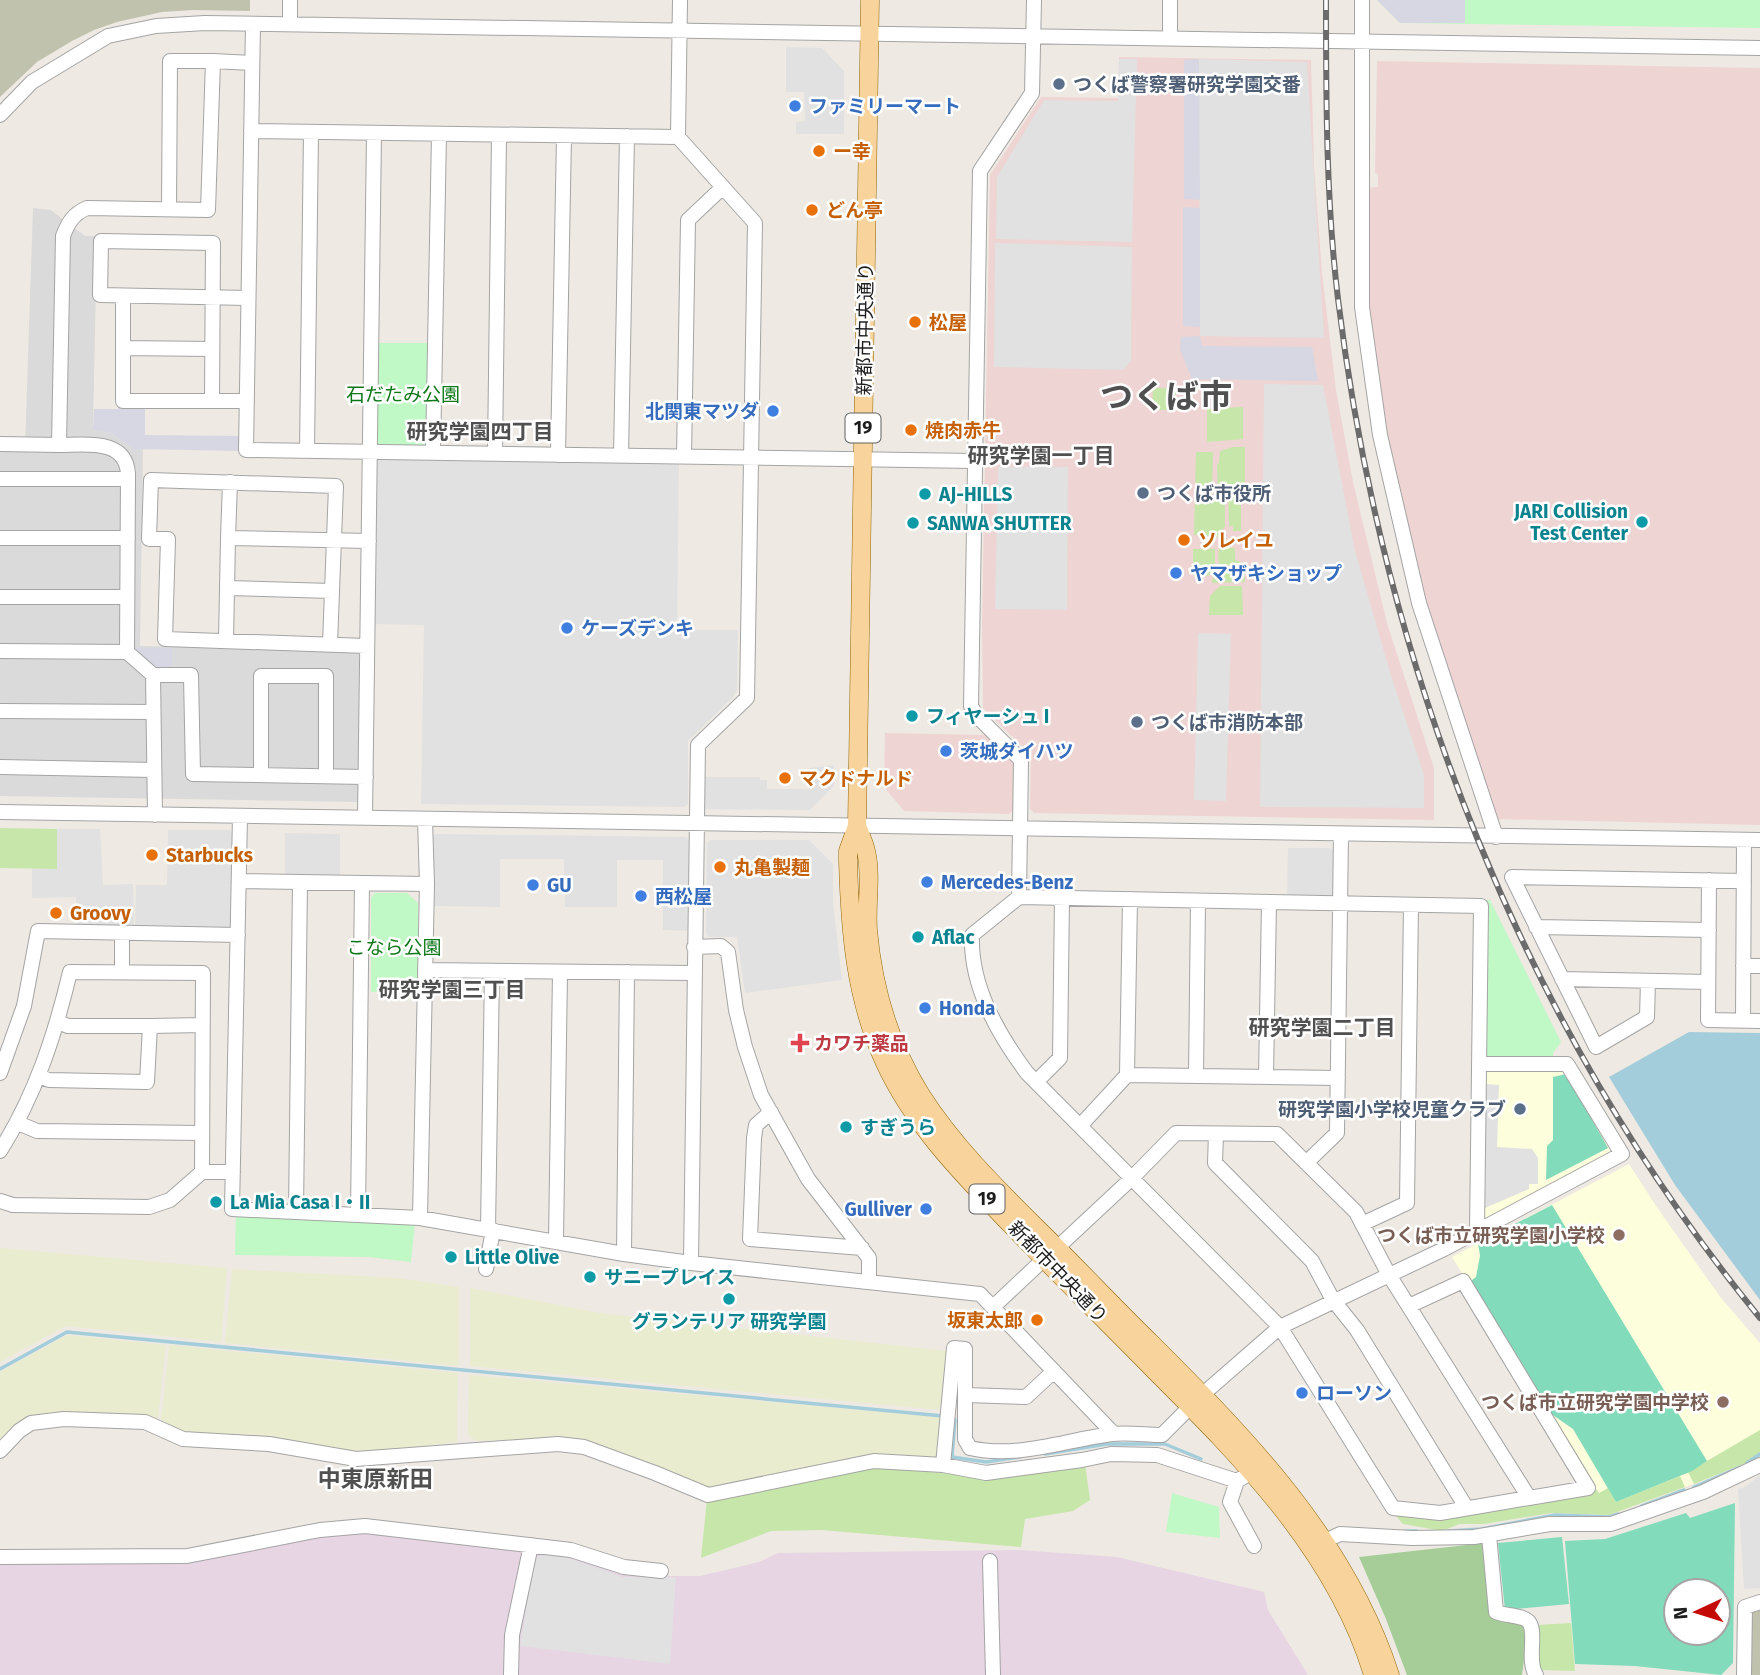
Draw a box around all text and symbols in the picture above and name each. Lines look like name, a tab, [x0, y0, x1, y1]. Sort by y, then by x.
place label: つくば警察署研究学園交番	[1073, 73, 1301, 96]
marker: つくば警察署研究学園交番	[1051, 76, 1067, 92]
place label: ファミリーマート	[809, 95, 961, 118]
marker: ファミリーマート	[787, 98, 803, 114]
place label: ー幸	[833, 140, 871, 163]
marker: ー幸	[811, 143, 827, 159]
place label: どん亭	[826, 199, 883, 222]
marker: どん亭	[804, 202, 820, 218]
street label: 新都市中央通り	[852, 262, 878, 396]
place label: 松屋	[929, 311, 967, 334]
marker: 松屋	[907, 314, 923, 330]
district label: つくば市	[1100, 377, 1232, 417]
park label: 石だたみ公園	[346, 383, 460, 406]
place label: 北関東マツダ	[645, 400, 759, 423]
marker: 北関東マツダ	[765, 403, 781, 419]
road number: 19	[846, 414, 880, 442]
district label: 研究学園四丁目	[407, 419, 554, 445]
place label: 焼肉赤牛	[925, 419, 1001, 442]
marker: 焼肉赤牛	[903, 422, 919, 438]
district label: 研究学園一丁目	[968, 443, 1115, 469]
place label: つくば市役所	[1157, 482, 1271, 505]
place label: AJ-HILLS	[938, 483, 1012, 506]
marker: つくば市役所	[1135, 485, 1151, 501]
marker: AJ-HILLS	[917, 486, 933, 502]
place label: JARI Collision Test Center	[1513, 500, 1628, 545]
place label: SANWA SHUTTER	[927, 512, 1072, 535]
marker: JARI Collision Test Center	[1634, 514, 1650, 530]
marker: SANWA SHUTTER	[905, 515, 921, 531]
place label: ソレイユ	[1198, 529, 1274, 552]
marker: ソレイユ	[1176, 532, 1192, 548]
place label: ヤマザキショップ	[1190, 562, 1342, 585]
marker: ヤマザキショップ	[1168, 565, 1184, 581]
place label: ケーズデンキ	[581, 617, 694, 640]
marker: ケーズデンキ	[559, 620, 575, 636]
place label: フィヤーシュ I	[926, 705, 1049, 728]
marker: フィヤーシュ I	[904, 708, 920, 724]
place label: つくば市消防本部	[1151, 711, 1303, 734]
marker: つくば市消防本部	[1129, 714, 1145, 730]
place label: 茨城ダイハツ	[960, 740, 1074, 763]
marker: 茨城ダイハツ	[938, 743, 954, 759]
place label: マクドナルド	[799, 767, 913, 790]
marker: マクドナルド	[777, 770, 793, 786]
place label: Starbucks	[166, 844, 253, 867]
marker: Starbucks	[144, 847, 160, 863]
place label: 丸亀製麺	[734, 856, 810, 879]
marker: 丸亀製麺	[712, 859, 728, 875]
place label: Mercedes-Benz	[941, 871, 1073, 894]
place label: GU	[547, 874, 572, 897]
marker: Mercedes-Benz	[919, 874, 935, 890]
marker: GU	[525, 877, 541, 893]
place label: 西松屋	[655, 885, 712, 908]
marker: 西松屋	[633, 888, 649, 904]
place label: Groovy	[70, 902, 131, 925]
marker: Groovy	[48, 905, 64, 921]
place label: Aflac	[931, 926, 975, 949]
marker: Aflac	[910, 929, 926, 945]
park label: こなら公園	[346, 936, 442, 959]
district label: 研究学園三丁目	[379, 977, 526, 1003]
place label: Honda	[939, 997, 996, 1020]
marker: Honda	[917, 1000, 933, 1016]
district label: 研究学園二丁目	[1249, 1015, 1396, 1041]
place label: カワチ薬品	[814, 1032, 909, 1055]
marker: カワチ薬品	[792, 1035, 808, 1051]
place label: 研究学園小学校児童クラブ	[1278, 1098, 1506, 1121]
marker: 研究学園小学校児童クラブ	[1512, 1101, 1528, 1117]
place label: すぎうら	[860, 1116, 936, 1139]
marker: すぎうら	[838, 1119, 854, 1135]
road number: 19	[970, 1184, 1004, 1214]
place label: La Mia Casa I・II	[230, 1191, 370, 1214]
marker: La Mia Casa I・II	[208, 1194, 224, 1210]
place label: Gulliver	[845, 1198, 912, 1221]
marker: Gulliver	[918, 1201, 934, 1217]
street label: 新都市中央通り	[1004, 1216, 1112, 1328]
place label: つくば市立研究学園小学校	[1377, 1224, 1605, 1247]
marker: つくば市立研究学園小学校	[1611, 1227, 1627, 1243]
place label: Little Olive	[465, 1246, 559, 1269]
marker: Little Olive	[443, 1249, 459, 1265]
place label: サニープレイス	[604, 1266, 735, 1289]
marker: サニープレイス	[582, 1269, 598, 1285]
marker: グランテリア 研究学園	[721, 1291, 737, 1307]
place label: 坂東太郎	[947, 1309, 1023, 1332]
place label: グランテリア 研究学園	[632, 1310, 826, 1333]
marker: 坂東太郎	[1029, 1312, 1045, 1328]
place label: ローソン	[1316, 1382, 1392, 1405]
marker: ローソン	[1294, 1385, 1310, 1401]
place label: つくば市立研究学園中学校	[1481, 1391, 1709, 1414]
marker: つくば市立研究学園中学校	[1715, 1394, 1731, 1410]
district label: 中東原新田	[318, 1465, 433, 1493]
north arrow	[1662, 1577, 1732, 1647]
text: N	[1669, 1606, 1692, 1620]

